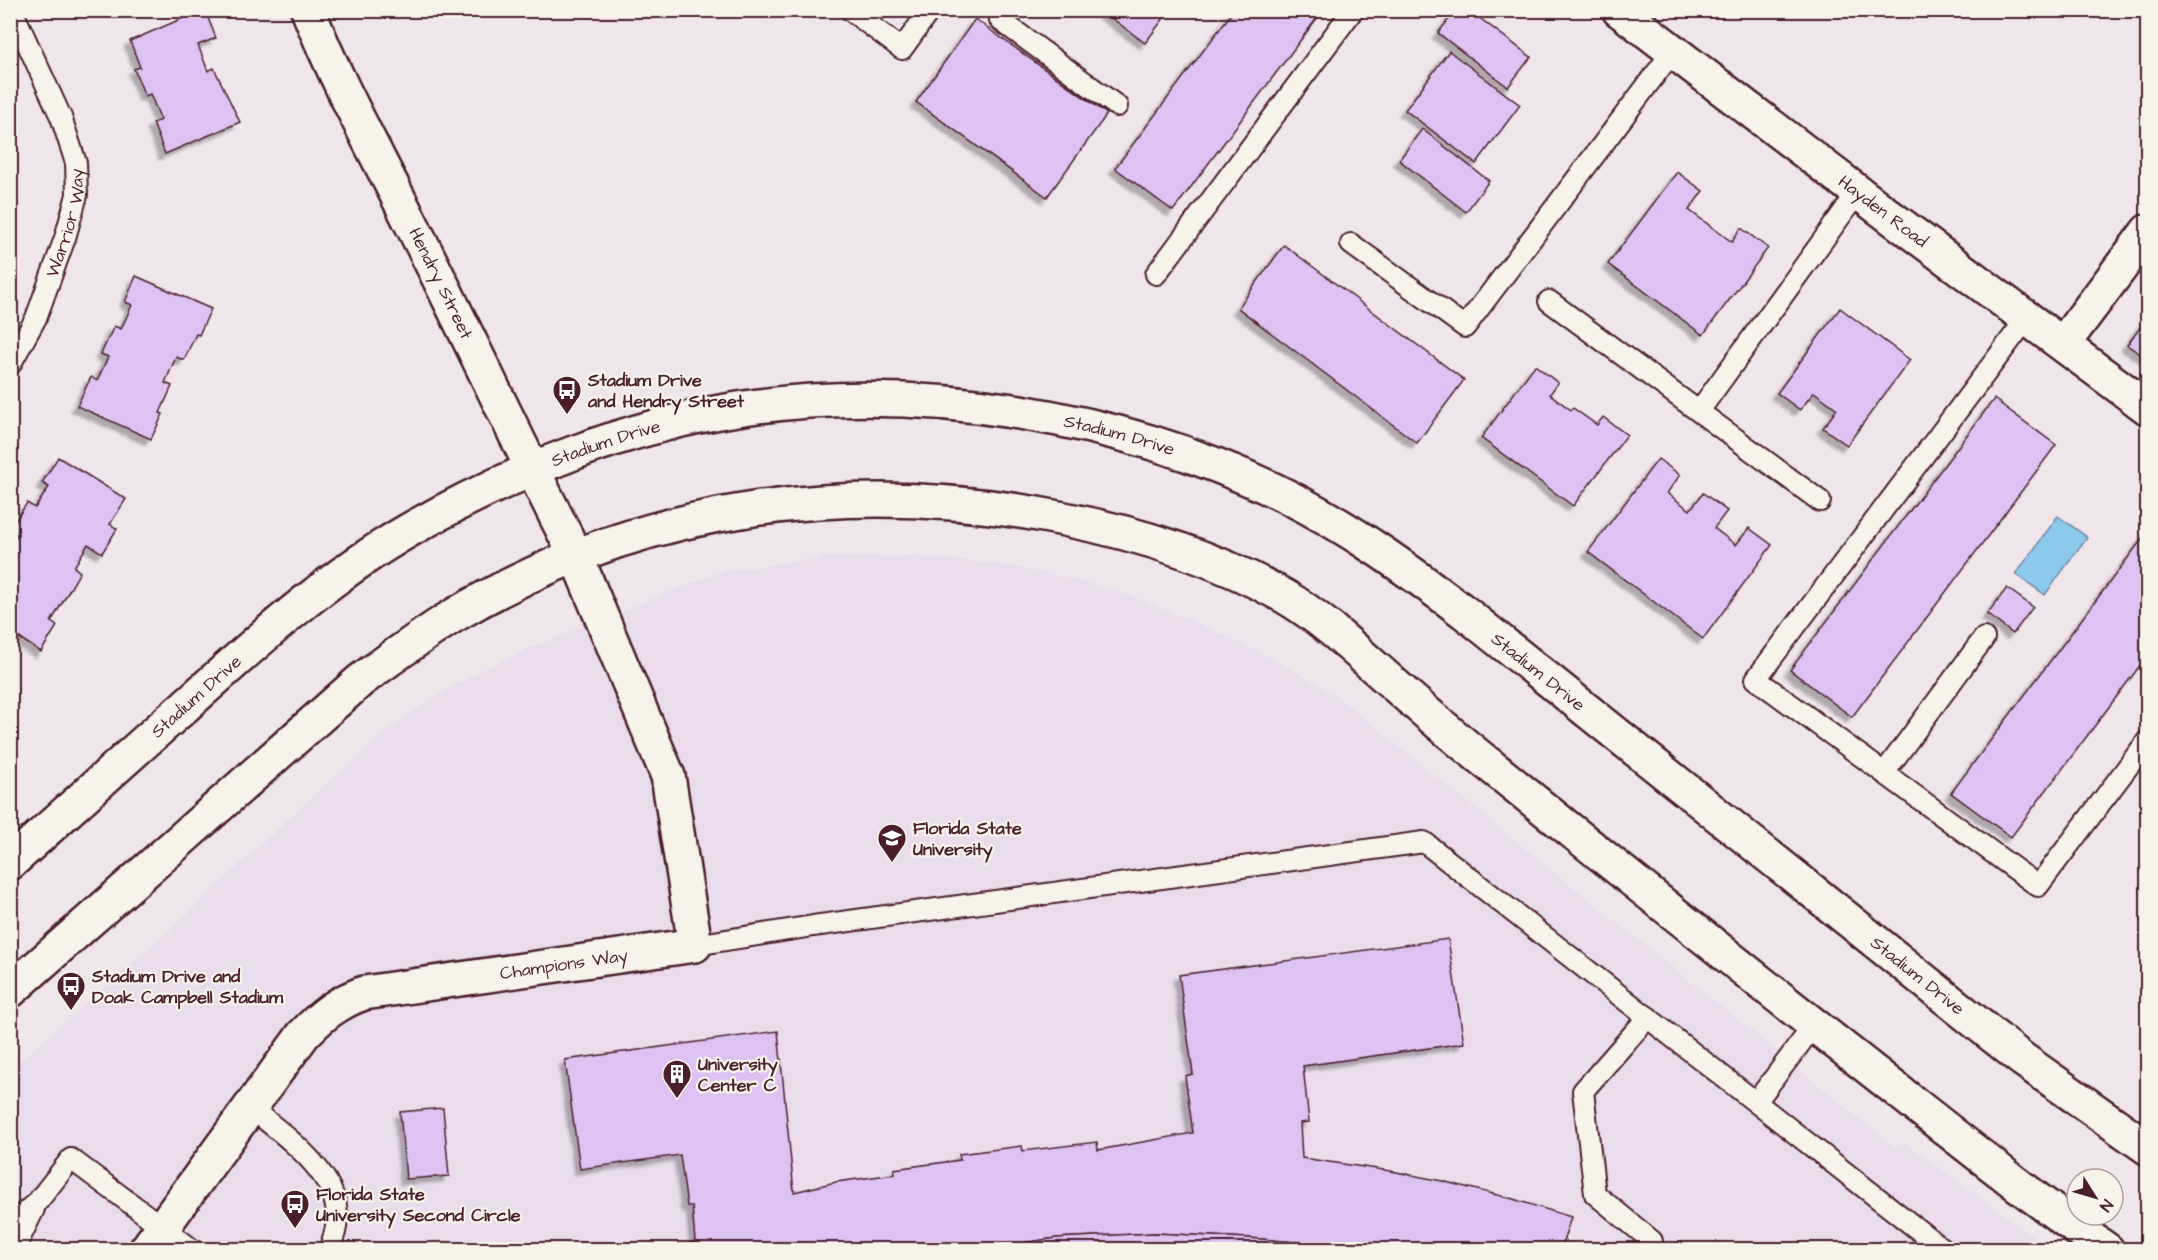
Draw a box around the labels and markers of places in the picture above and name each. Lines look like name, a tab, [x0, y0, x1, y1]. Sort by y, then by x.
place label: Stadium Drive and Hendry Street	[587, 368, 745, 415]
bus stop icon: Stadium Drive and Hendry Street	[551, 374, 583, 416]
place label: Florida State University	[913, 816, 1022, 863]
school or university icon: Florida State University	[876, 822, 908, 864]
place label: Stadium Drive and Doak Campbell Stadium	[91, 964, 284, 1010]
bus stop icon: Stadium Drive and Doak Campbell Stadium	[55, 970, 87, 1012]
place label: University Center C	[698, 1052, 778, 1098]
building icon: University Center C	[661, 1058, 693, 1100]
place label: Florida State University Second Circle	[316, 1182, 521, 1229]
bus stop icon: Florida State University Second Circle	[279, 1188, 311, 1230]

